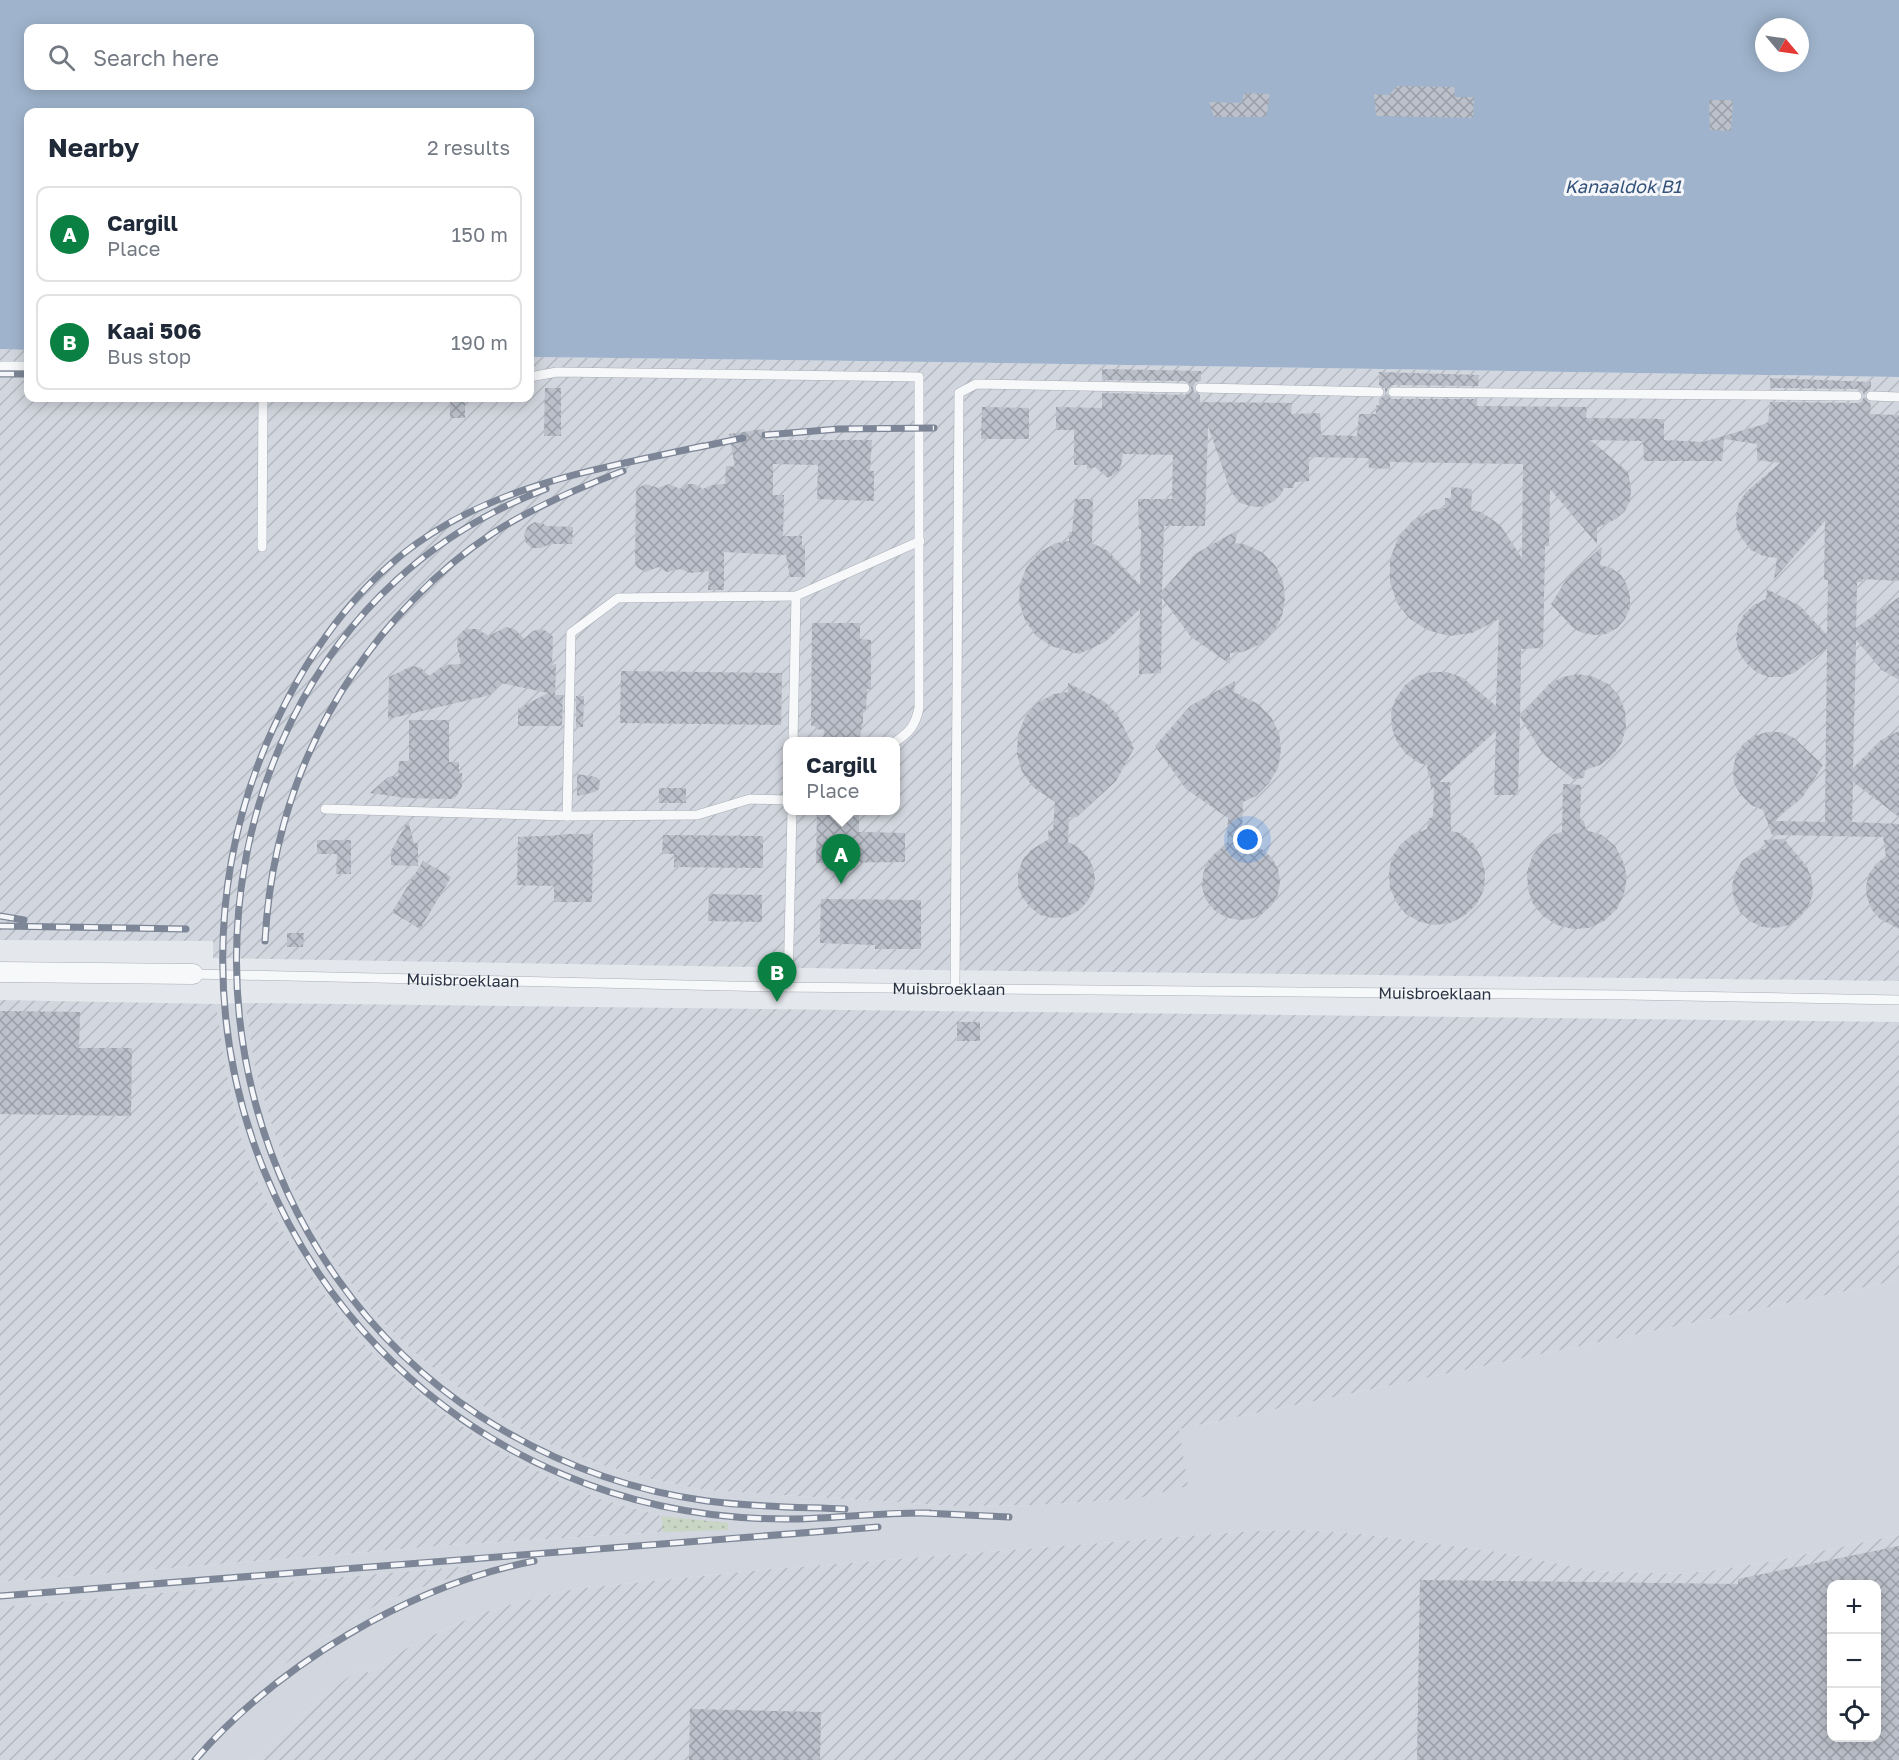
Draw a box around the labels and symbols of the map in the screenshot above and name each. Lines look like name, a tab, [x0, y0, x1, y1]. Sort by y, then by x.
north arrow	[1755, 18, 1809, 72]
water label: Kanaaldok B1	[1565, 175, 1682, 197]
your location	[1233, 825, 1262, 854]
pin: A	[822, 834, 860, 884]
pin: B	[758, 952, 796, 1002]
street label: Muisbroeklaan	[406, 969, 520, 991]
street label: Muisbroeklaan	[892, 978, 1006, 999]
street label: Muisbroeklaan	[1378, 983, 1492, 1004]

